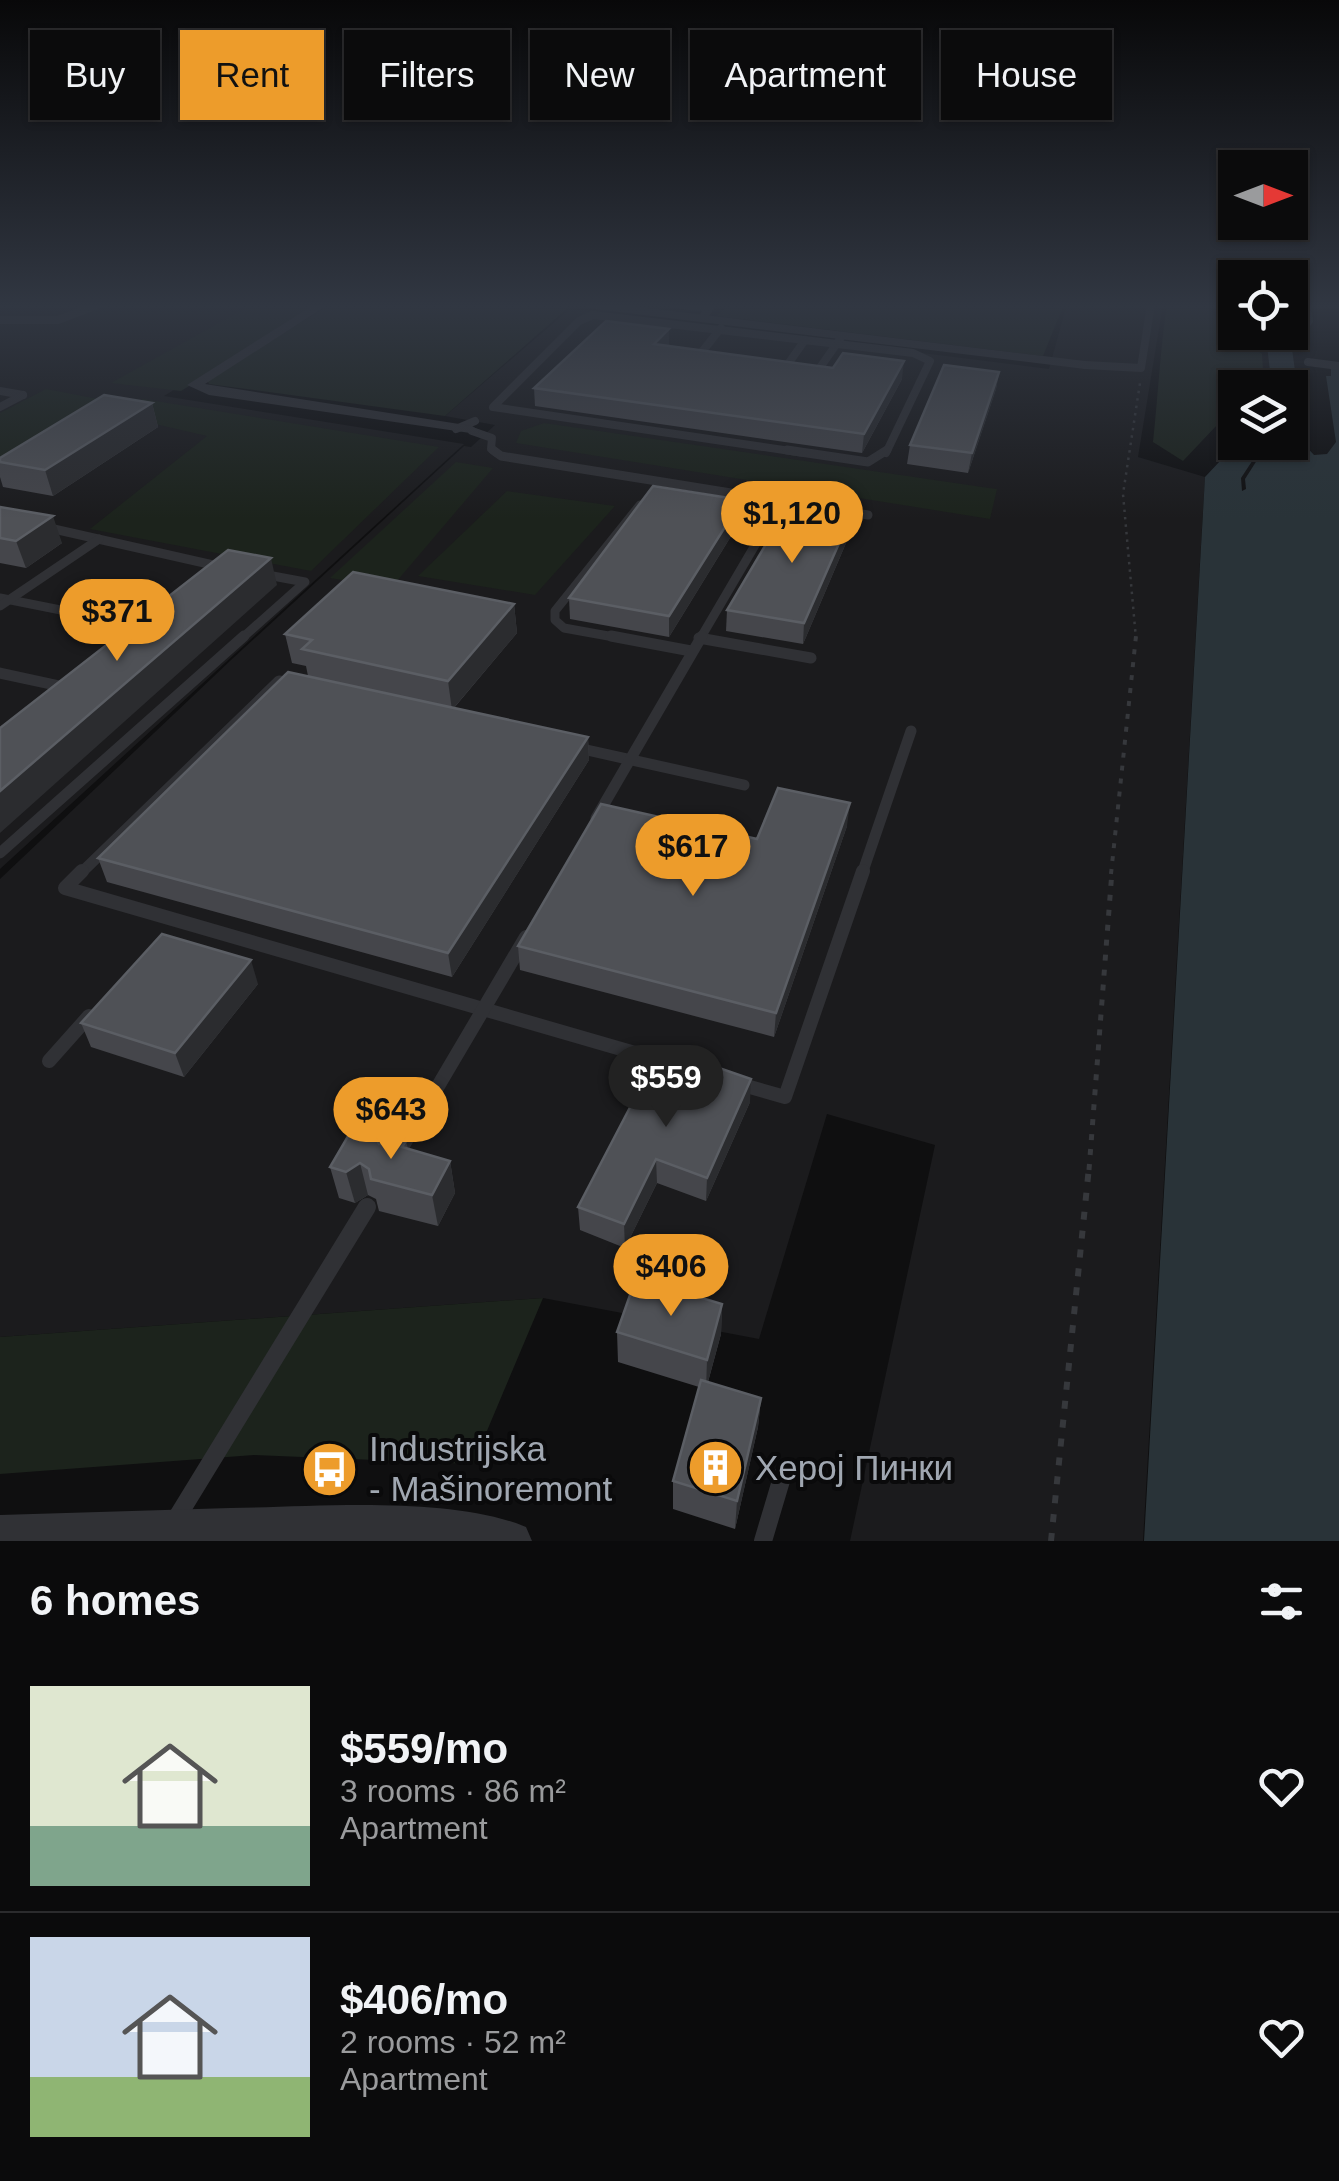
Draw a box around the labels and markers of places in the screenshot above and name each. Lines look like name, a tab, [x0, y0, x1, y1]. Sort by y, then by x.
pin: $1,120	[711, 481, 873, 566]
pin: $371	[58, 579, 176, 664]
pin: $617	[634, 814, 752, 899]
pin: $559	[607, 1045, 725, 1130]
pin: $643	[332, 1077, 450, 1162]
pin: $406	[612, 1234, 730, 1319]
place label: Industrijska - Mašinoremont	[369, 1429, 612, 1508]
building icon: Херој Пинки	[686, 1438, 746, 1498]
bus stop icon: Industrijska - Mašinoremont	[300, 1439, 360, 1499]
place label: Херој Пинки	[755, 1448, 953, 1487]

